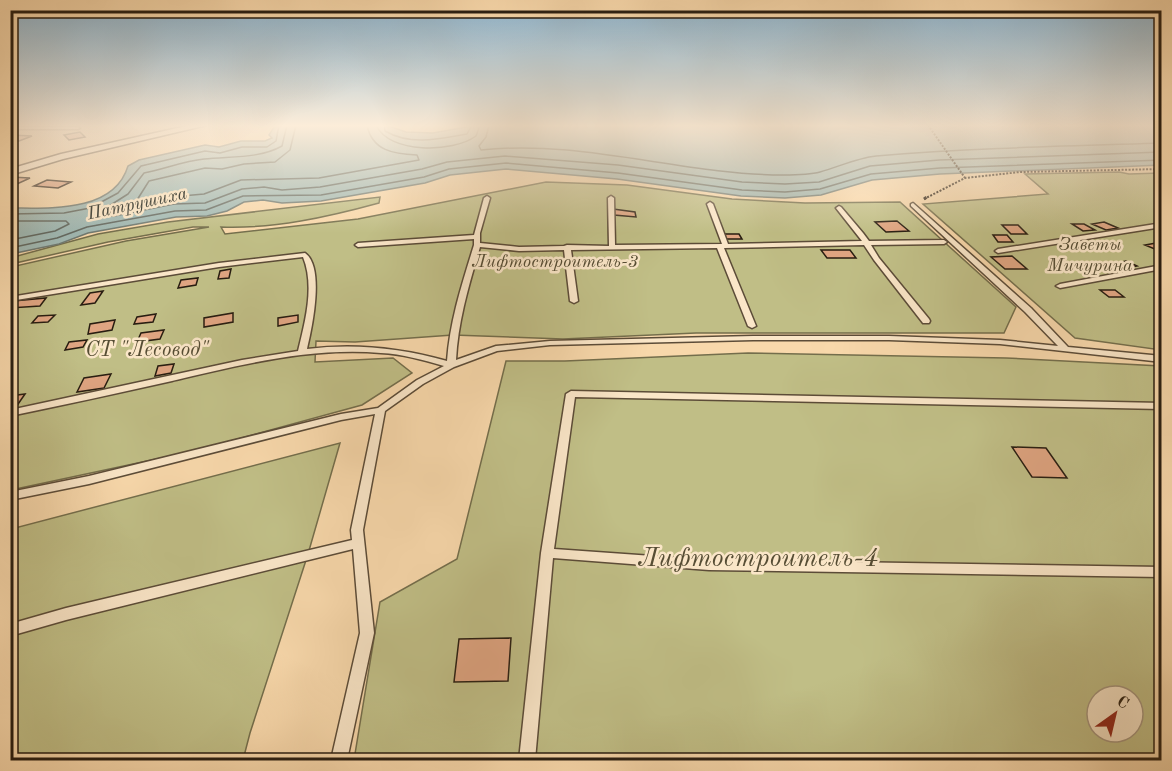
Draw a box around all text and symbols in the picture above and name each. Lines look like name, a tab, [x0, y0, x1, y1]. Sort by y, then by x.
water label: Патрушиха	[85, 185, 189, 224]
park label: Заветы Мичурина	[1046, 236, 1133, 275]
park label: Лифтостроитель-3	[472, 253, 639, 271]
park label: СТ "Лесовод"	[85, 340, 209, 361]
park label: Лифтостроитель-4	[638, 546, 878, 572]
north arrow	[1085, 684, 1145, 744]
text: С	[1113, 694, 1131, 713]

